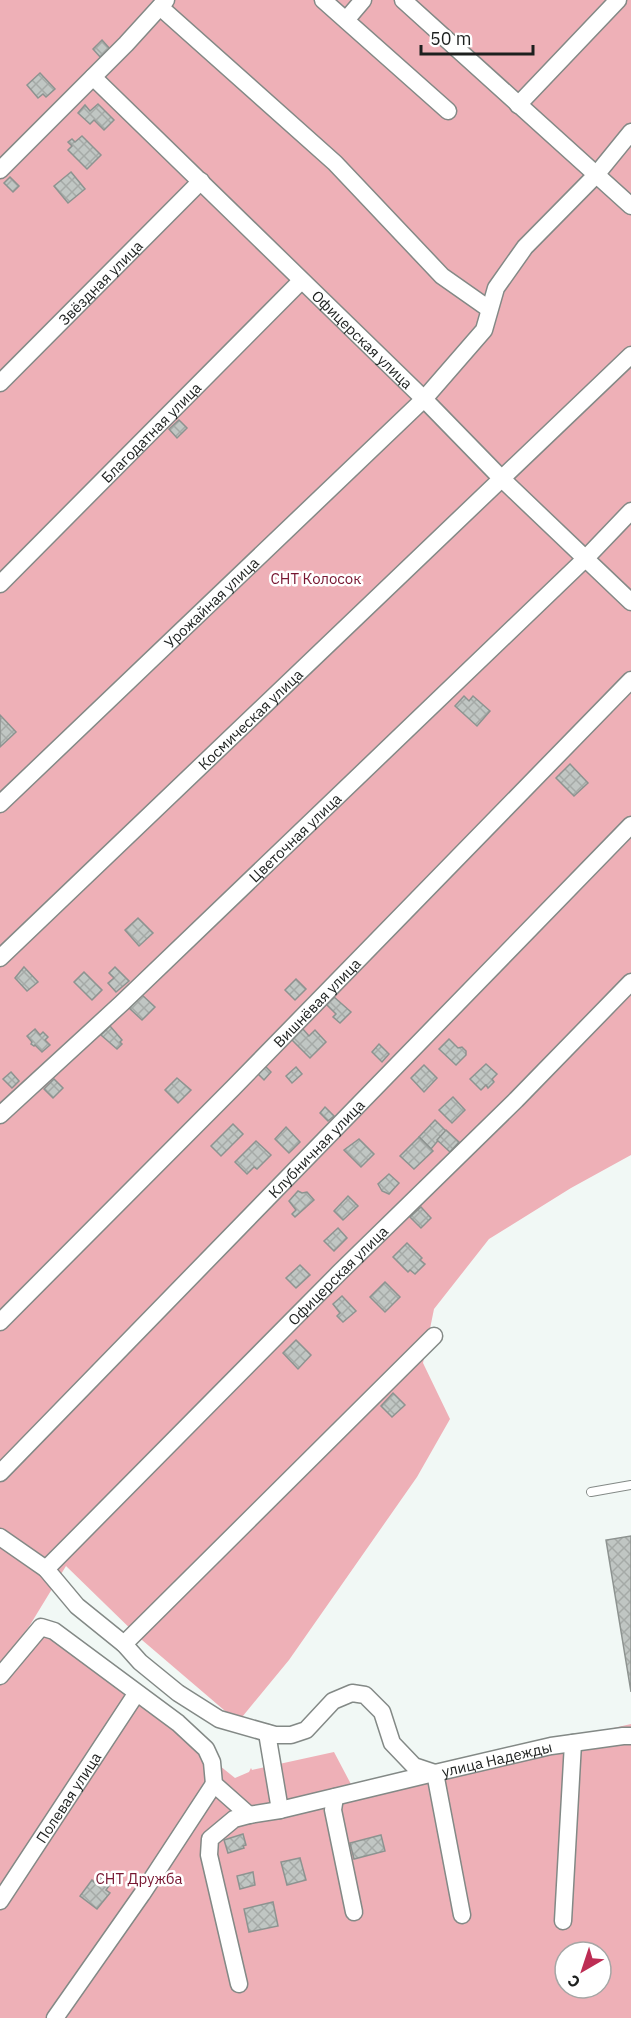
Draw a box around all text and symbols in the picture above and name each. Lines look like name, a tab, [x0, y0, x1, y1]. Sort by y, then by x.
scale bar	[421, 18, 534, 56]
text: 50 m	[430, 27, 472, 50]
street label: Звёздная улица	[54, 236, 146, 329]
street label: Офицерская улица	[308, 286, 417, 393]
street label: Благодатная улица	[97, 378, 205, 487]
street label: Урожайная улица	[160, 553, 262, 652]
park label: СНТ Колосок	[271, 569, 361, 588]
street label: Космическая улица	[194, 664, 307, 773]
street label: Цветочная улица	[245, 789, 345, 886]
street label: Вишнёвая улица	[269, 954, 364, 1051]
street label: Клубничная улица	[264, 1095, 368, 1202]
street label: Офицерская улица	[284, 1221, 392, 1329]
street label: улица Надежды	[440, 1737, 554, 1781]
street label: Полевая улица	[31, 1748, 105, 1846]
park label: СНТ Дружба	[95, 1869, 183, 1888]
north arrow	[553, 1940, 613, 2000]
text: С	[563, 1971, 584, 1993]

